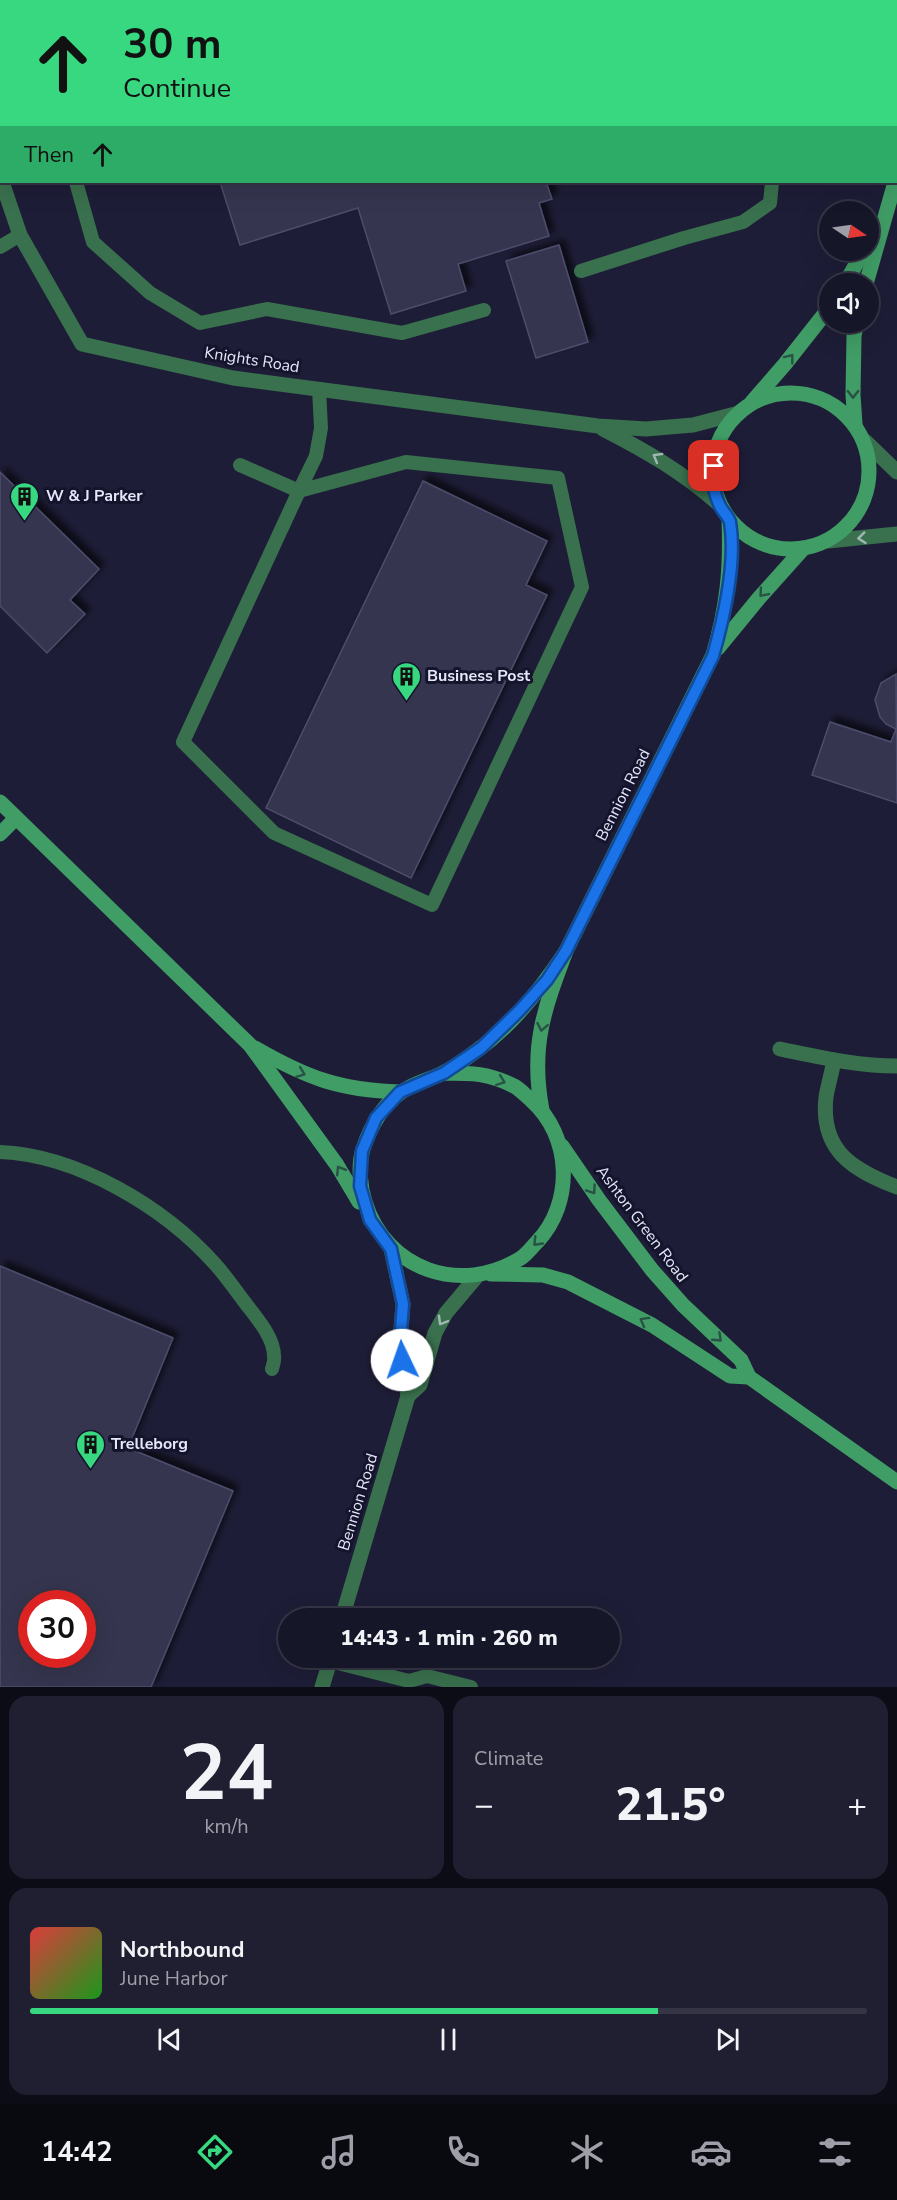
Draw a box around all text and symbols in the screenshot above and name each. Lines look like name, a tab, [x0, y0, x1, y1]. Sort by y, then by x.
text: 30 m	[123, 16, 222, 73]
icon: ahead	[24, 24, 102, 102]
text: Continue	[123, 70, 231, 107]
icon: ahead	[86, 138, 119, 171]
text: Then	[24, 140, 74, 170]
north arrow	[819, 201, 879, 261]
map controls	[819, 201, 879, 333]
button: sound	[819, 273, 879, 333]
street label: Knights Road	[203, 342, 301, 378]
one-way arrow	[783, 354, 794, 365]
one-way arrow	[847, 389, 860, 398]
pin	[688, 440, 739, 491]
icon: arrive	[697, 449, 730, 482]
one-way arrow	[653, 453, 663, 464]
building icon: W & J Parker	[9, 480, 41, 522]
place label: W & J Parker	[46, 485, 143, 507]
one-way arrow	[858, 531, 867, 543]
one-way arrow	[759, 586, 770, 597]
building icon: Business Post	[390, 660, 422, 702]
place label: Business Post	[427, 665, 531, 687]
street label: Bennion Road	[590, 745, 656, 845]
one-way arrow	[536, 1022, 549, 1032]
one-way arrow	[295, 1066, 306, 1078]
one-way arrow	[495, 1074, 506, 1086]
street label: Ashton Green Road	[591, 1161, 693, 1287]
one-way arrow	[335, 1166, 347, 1176]
one-way arrow	[585, 1183, 596, 1194]
one-way arrow	[533, 1235, 544, 1246]
one-way arrow	[438, 1315, 449, 1325]
one-way arrow	[640, 1317, 650, 1328]
position arrow	[370, 1328, 434, 1392]
one-way arrow	[711, 1331, 722, 1342]
building icon: Trelleborg	[74, 1428, 106, 1470]
place label: Trelleborg	[111, 1433, 188, 1455]
street label: Bennion Road	[333, 1451, 383, 1553]
speed limit sign: 30	[18, 1590, 96, 1668]
text: 14:43 · 1 min · 260 m	[340, 1623, 558, 1653]
text: 24	[180, 1720, 273, 1827]
text: Climate	[474, 1745, 543, 1772]
text: 21.5°	[616, 1775, 725, 1836]
text: −	[474, 1783, 494, 1828]
text: +	[847, 1783, 867, 1828]
text: km/h	[204, 1813, 249, 1840]
text: Northbound	[120, 1935, 244, 1965]
text: June Harbor	[120, 1965, 228, 1992]
icon: previous	[153, 2023, 186, 2056]
icon: pause	[432, 2023, 465, 2056]
icon: next	[711, 2023, 744, 2056]
icon: directions	[194, 2131, 236, 2173]
icon: music	[318, 2131, 360, 2173]
icon: phone	[442, 2131, 484, 2173]
icon: climate	[566, 2131, 608, 2173]
icon: car	[690, 2131, 732, 2173]
icon: filters	[814, 2131, 856, 2173]
text: 14:42	[41, 2134, 112, 2171]

